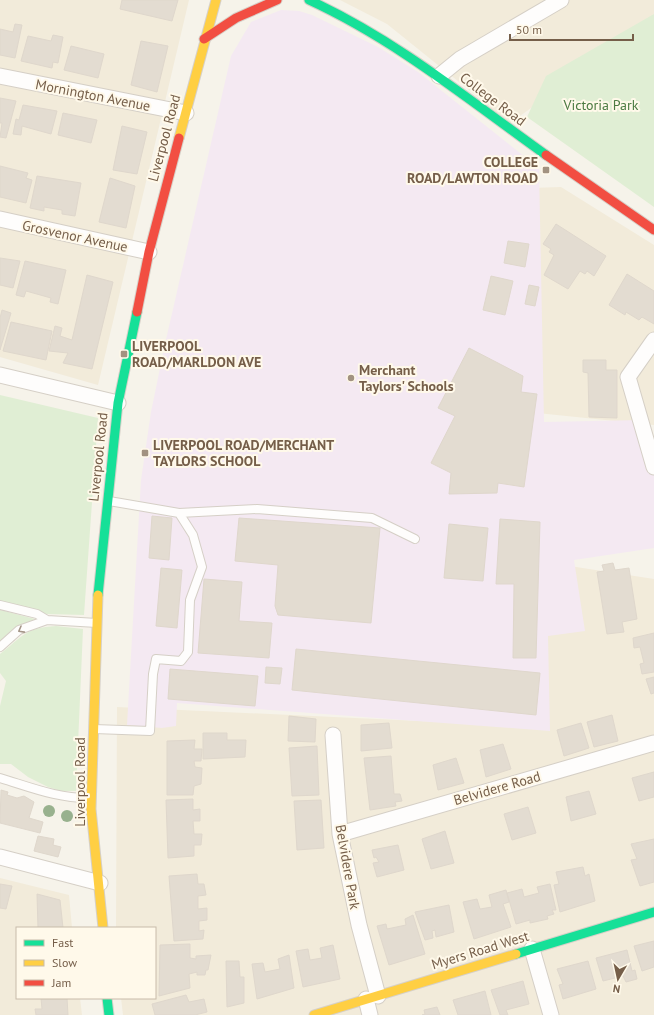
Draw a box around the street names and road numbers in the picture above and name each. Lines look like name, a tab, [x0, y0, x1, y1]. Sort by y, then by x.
street label: College Road	[456, 68, 530, 130]
street label: Mornington Avenue	[34, 75, 152, 115]
street label: Liverpool Road	[144, 92, 184, 184]
street label: Grosvenor Avenue	[21, 216, 129, 256]
street label: Liverpool Road	[84, 412, 112, 502]
street label: Liverpool Road	[71, 737, 89, 827]
street label: Belvidere Road	[451, 767, 543, 809]
street label: Belvidere Park	[332, 823, 364, 911]
street label: Myers Road West	[429, 927, 531, 973]

